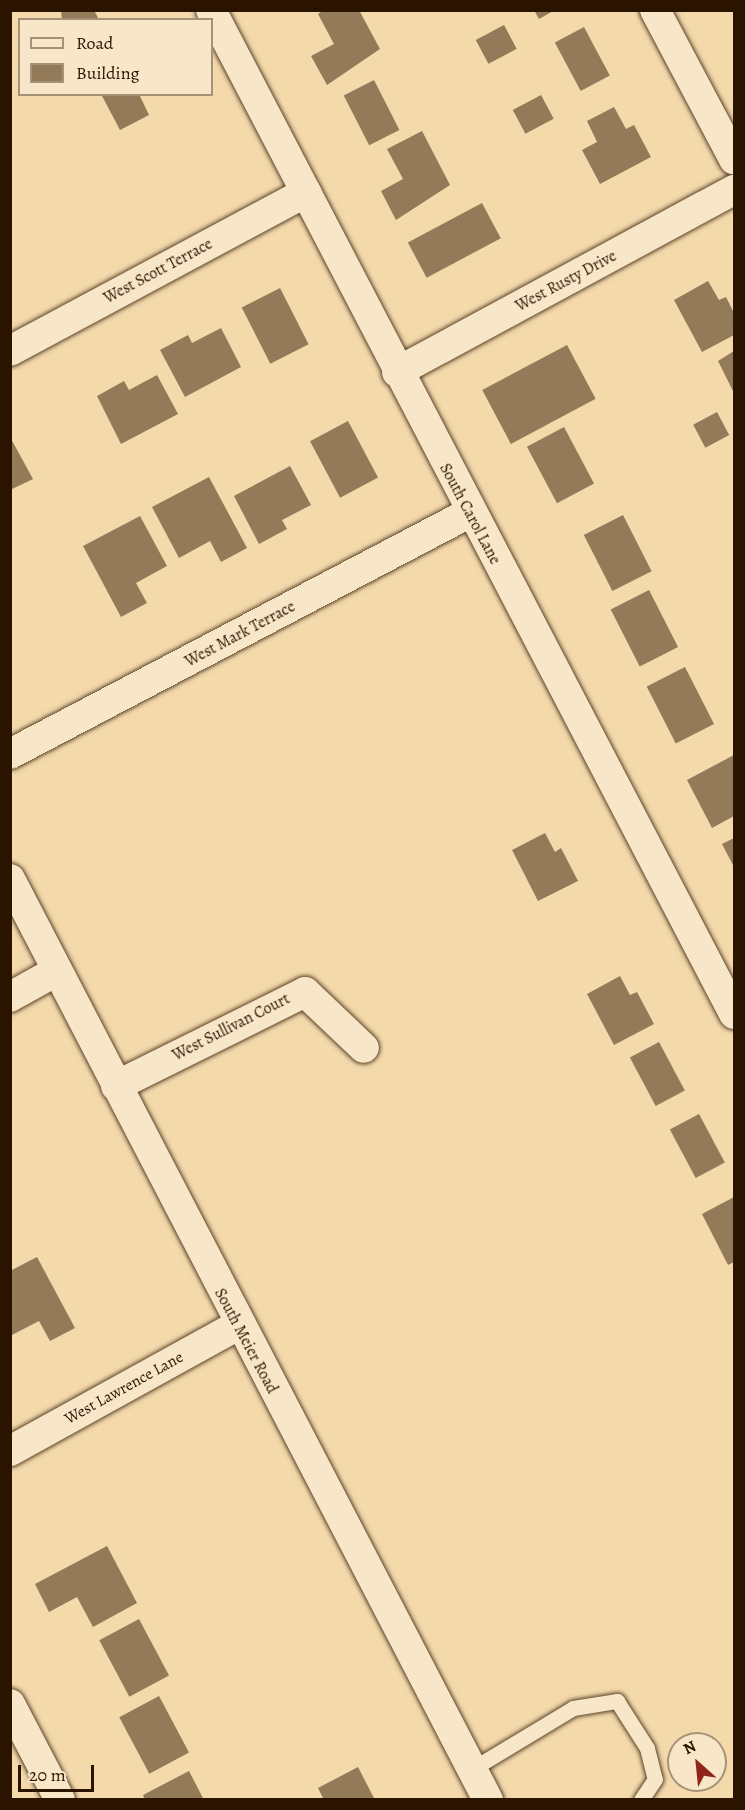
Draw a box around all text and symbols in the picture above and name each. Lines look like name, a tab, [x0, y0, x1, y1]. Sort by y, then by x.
legend	[18, 18, 213, 96]
text: Road	[76, 31, 113, 55]
text: Building	[76, 61, 140, 85]
street label: West Scott Terrace	[100, 234, 216, 308]
street label: West Rusty Drive	[512, 246, 620, 316]
street label: South Carol Lane	[435, 460, 505, 568]
street label: West Mark Terrace	[182, 597, 298, 671]
street label: West Sullivan Court	[169, 989, 293, 1065]
street label: South Meier Road	[210, 1285, 282, 1397]
street label: West Lawrence Lane	[61, 1347, 187, 1429]
north arrow	[667, 1732, 727, 1792]
text: N	[680, 1735, 700, 1760]
scale bar	[21, 1753, 98, 1791]
text: 20 m	[29, 1763, 66, 1787]

